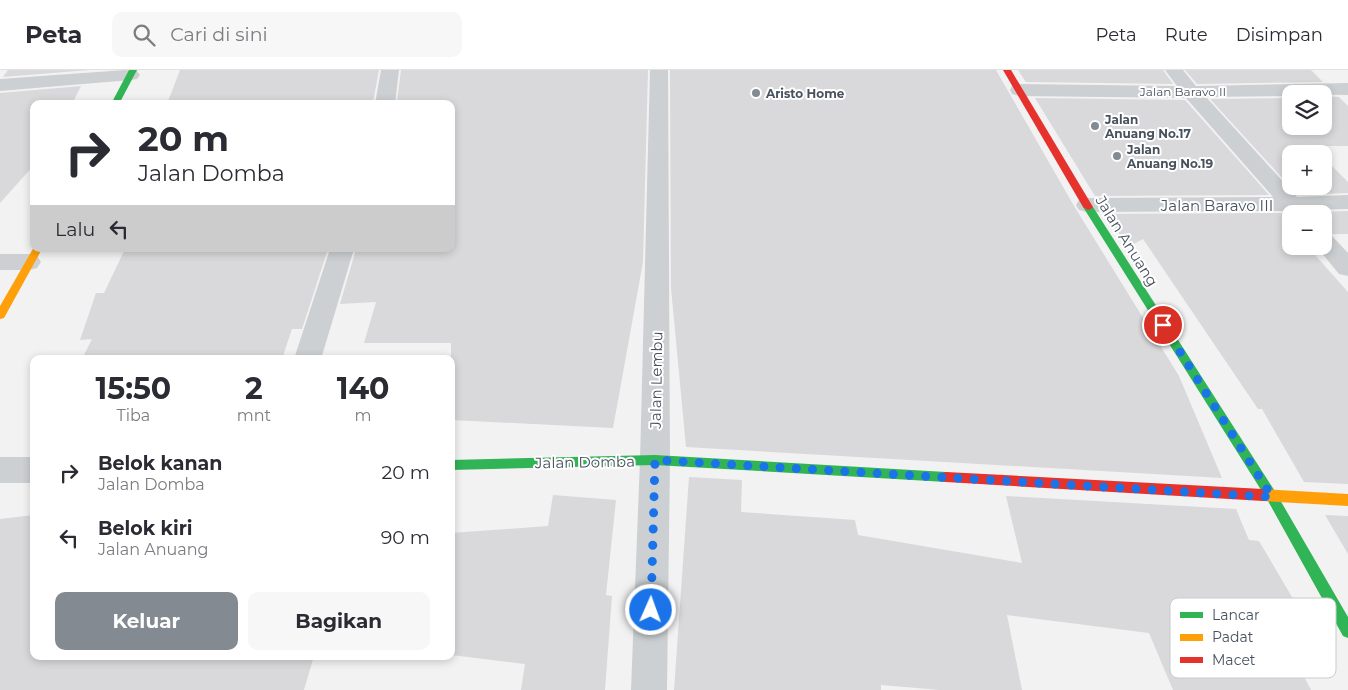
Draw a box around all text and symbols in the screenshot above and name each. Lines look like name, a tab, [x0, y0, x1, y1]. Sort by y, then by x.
search box	[112, 12, 462, 57]
text: Peta	[25, 20, 82, 49]
icon: search	[130, 21, 158, 49]
text: Cari di sini	[170, 23, 268, 46]
text: Peta	[1096, 24, 1137, 46]
text: Rute	[1165, 24, 1208, 46]
text: Disimpan	[1236, 24, 1323, 46]
street label: Jalan Baravo II	[1139, 84, 1226, 99]
map controls	[1282, 85, 1332, 255]
button: layers	[1282, 85, 1332, 135]
place label: Aristo Home	[765, 86, 845, 101]
marker: Aristo Home	[750, 87, 762, 99]
place label: Jalan Anuang No.17	[1104, 112, 1191, 141]
text: 20 m	[138, 117, 229, 160]
icon: right	[55, 120, 120, 185]
marker: Jalan Anuang No.17	[1089, 120, 1101, 132]
place label: Jalan Anuang No.19	[1126, 142, 1213, 171]
button: +	[1282, 145, 1332, 195]
marker: Jalan Anuang No.19	[1111, 150, 1123, 162]
text: Jalan Domba	[138, 160, 285, 187]
street label: Jalan Anuang	[1091, 191, 1162, 290]
street label: Jalan Baravo III	[1160, 196, 1273, 215]
button: −	[1282, 205, 1332, 255]
icon: left	[105, 215, 133, 243]
text: Lalu	[55, 218, 95, 241]
pin	[1142, 304, 1184, 346]
icon: arrive	[1149, 311, 1177, 339]
street label: Jalan Lembu	[646, 331, 666, 430]
text: 15:50	[96, 370, 171, 407]
text: 2	[245, 370, 263, 407]
text: 140	[337, 370, 389, 407]
text: Tiba	[117, 406, 150, 425]
text: mnt	[237, 406, 271, 425]
text: m	[355, 406, 372, 425]
text: Belok kanan	[98, 452, 222, 475]
street label: Jalan Domba	[534, 452, 635, 472]
icon: right	[55, 459, 83, 487]
text: 20 m	[382, 461, 430, 484]
text: Jalan Domba	[98, 475, 205, 494]
text: Belok kiri	[98, 517, 193, 540]
icon: left	[55, 524, 83, 552]
text: 90 m	[381, 526, 430, 549]
text: Jalan Anuang	[98, 540, 208, 559]
position arrow	[624, 583, 676, 635]
button: Keluar	[55, 592, 238, 650]
button: Bagikan	[248, 592, 430, 650]
legend	[1170, 598, 1336, 678]
text: Lancar	[1212, 606, 1260, 624]
text: Padat	[1212, 628, 1254, 646]
text: Macet	[1212, 651, 1256, 669]

